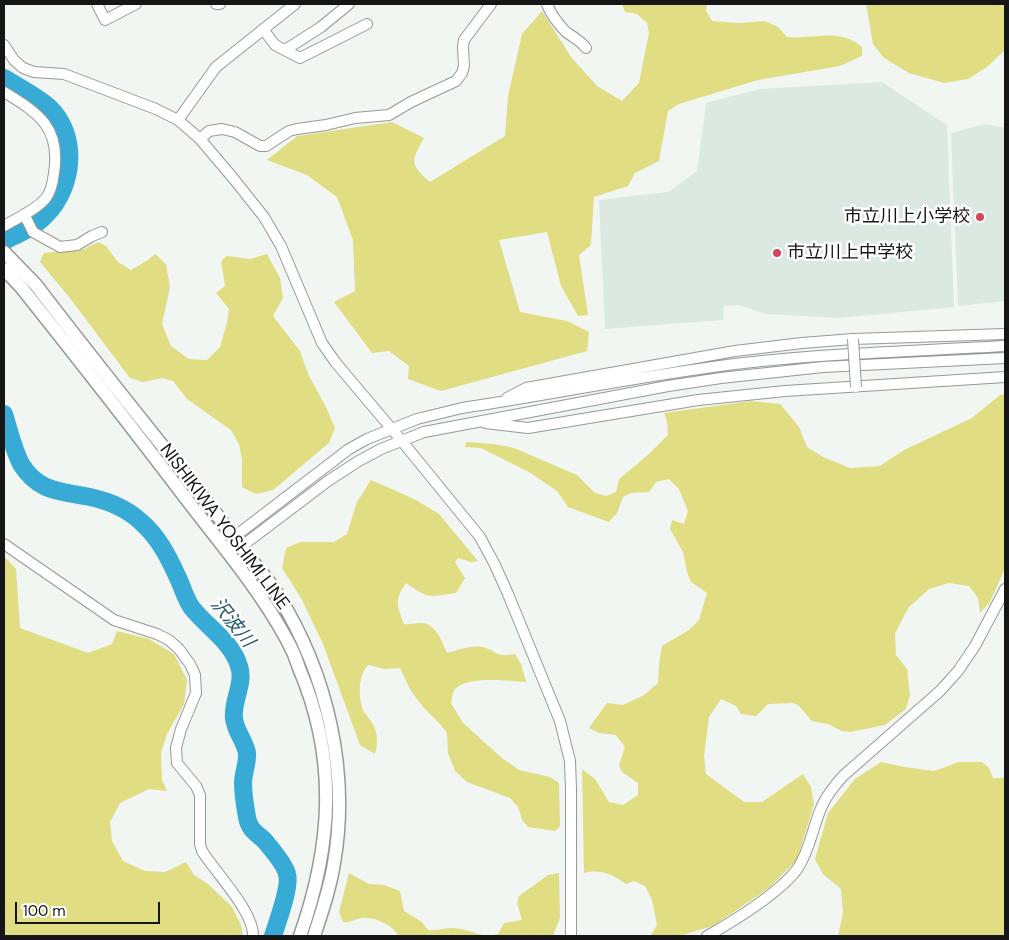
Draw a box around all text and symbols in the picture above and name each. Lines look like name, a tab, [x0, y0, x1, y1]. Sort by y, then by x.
place label: 市立川上小学校	[844, 206, 970, 228]
marker: 市立川上小学校	[974, 211, 986, 223]
place label: 市立川上中学校	[787, 242, 913, 264]
marker: 市立川上中学校	[771, 247, 783, 259]
street label: NISHIKIWA YOSHIMI LINE	[155, 440, 293, 614]
water label: 沢波川	[205, 594, 259, 652]
scale bar	[18, 892, 162, 924]
text: 100 m	[23, 901, 66, 921]

